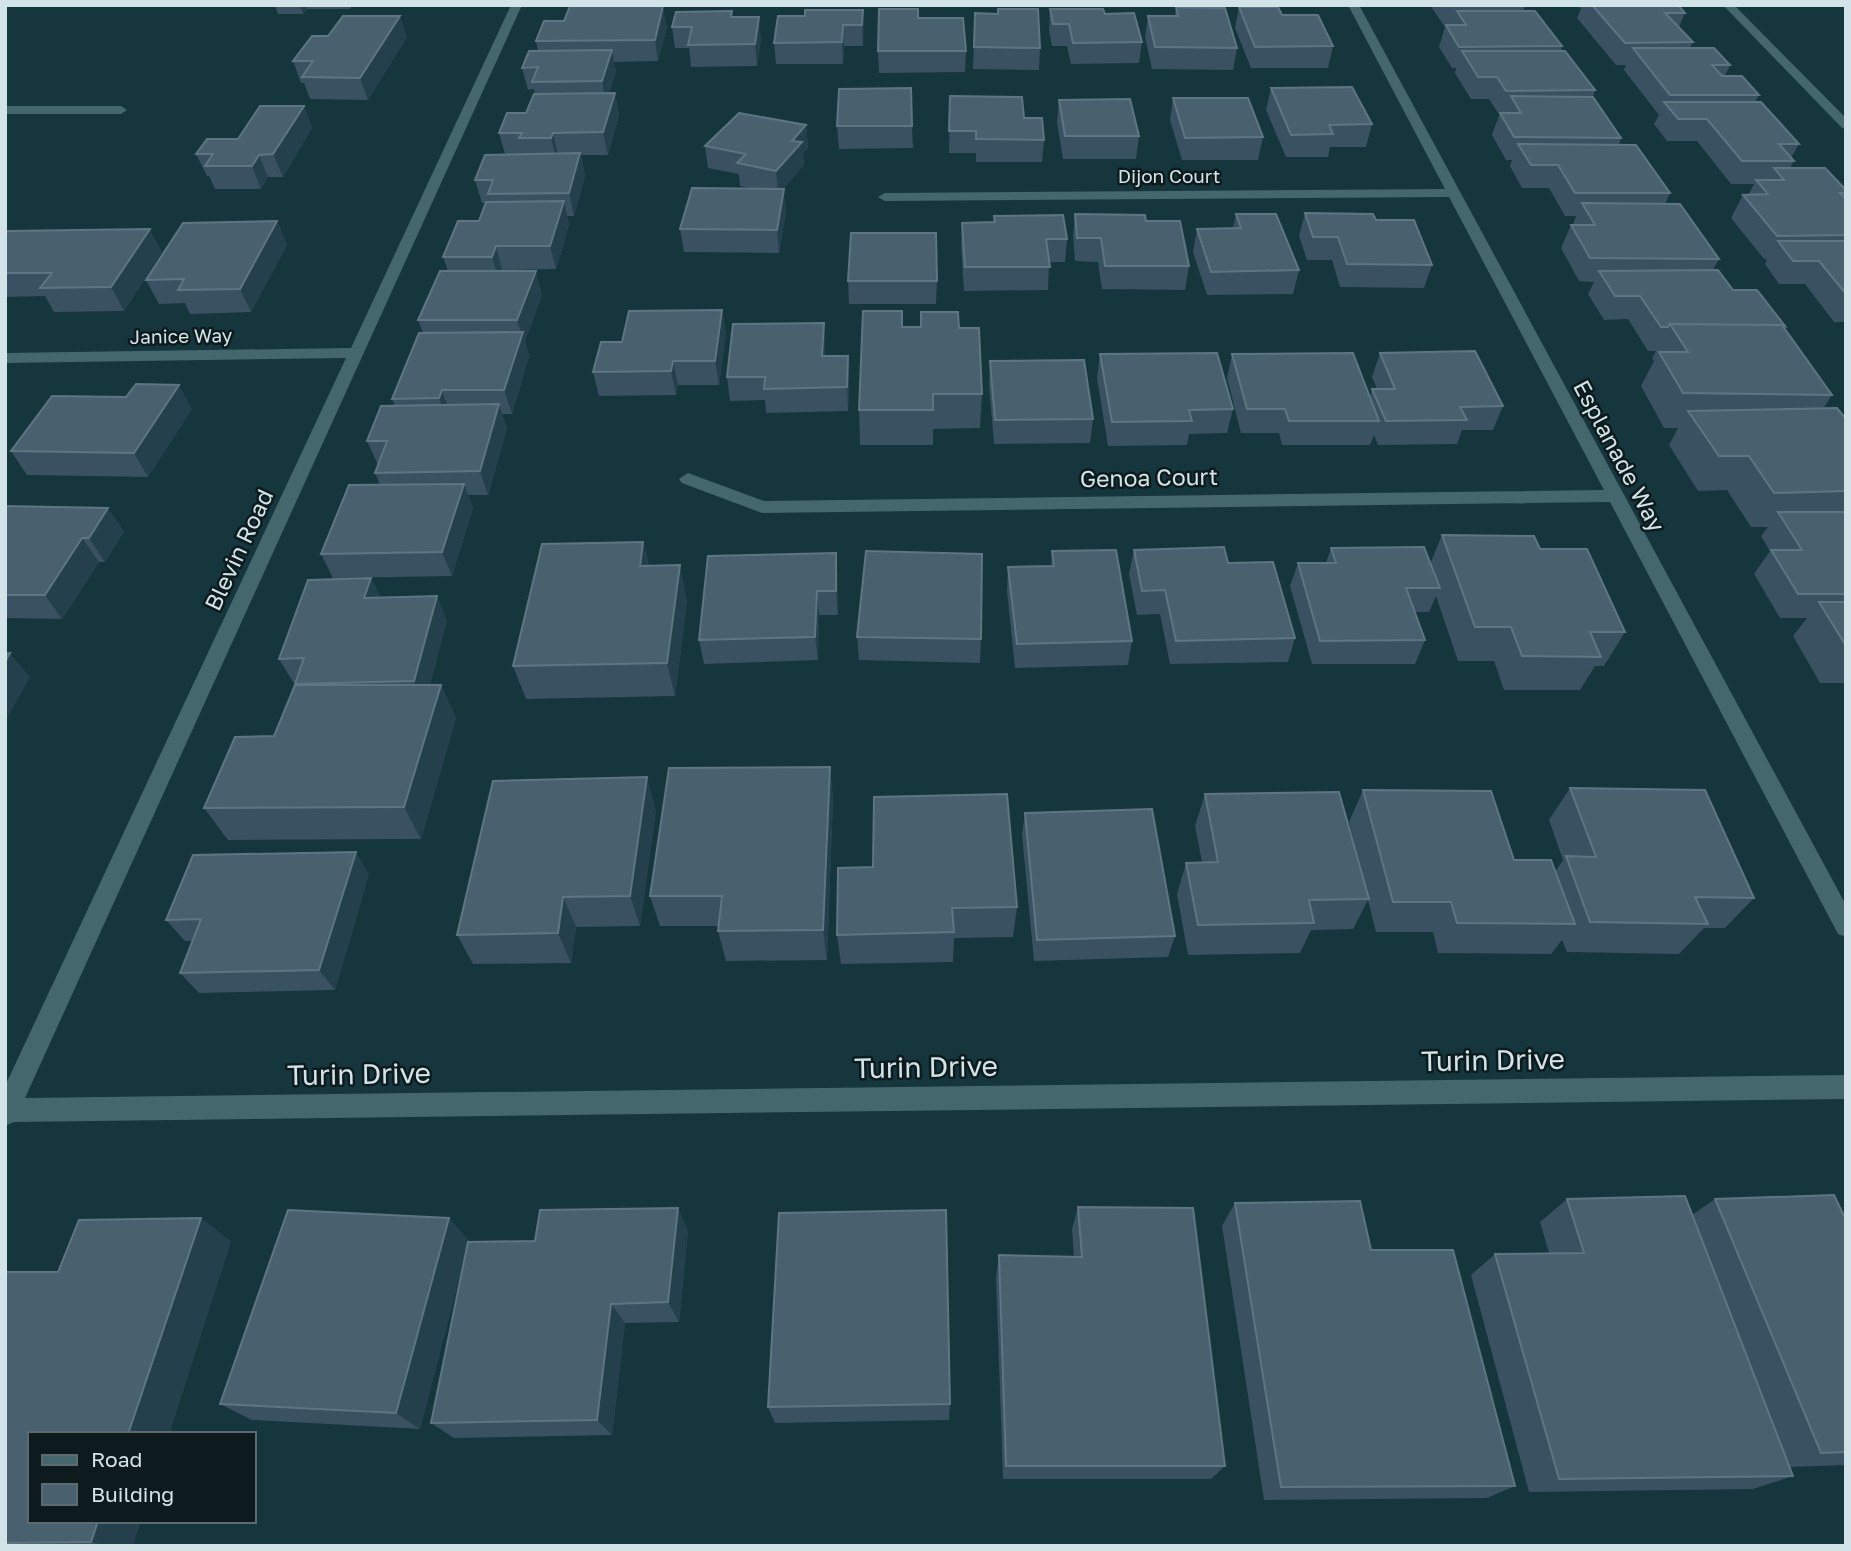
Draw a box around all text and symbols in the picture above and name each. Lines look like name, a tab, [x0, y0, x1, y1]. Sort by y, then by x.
street label: Dijon Court	[1118, 164, 1220, 187]
street label: Janice Way	[129, 323, 233, 348]
street label: Esplanade Way	[1568, 375, 1672, 536]
street label: Genoa Court	[1080, 462, 1218, 492]
street label: Blevin Road	[198, 484, 278, 615]
street label: Turin Drive	[1421, 1042, 1565, 1077]
street label: Turin Drive	[854, 1049, 998, 1084]
street label: Turin Drive	[287, 1056, 431, 1091]
legend	[28, 1432, 256, 1523]
text: Road	[91, 1446, 142, 1472]
text: Building	[91, 1481, 174, 1507]

